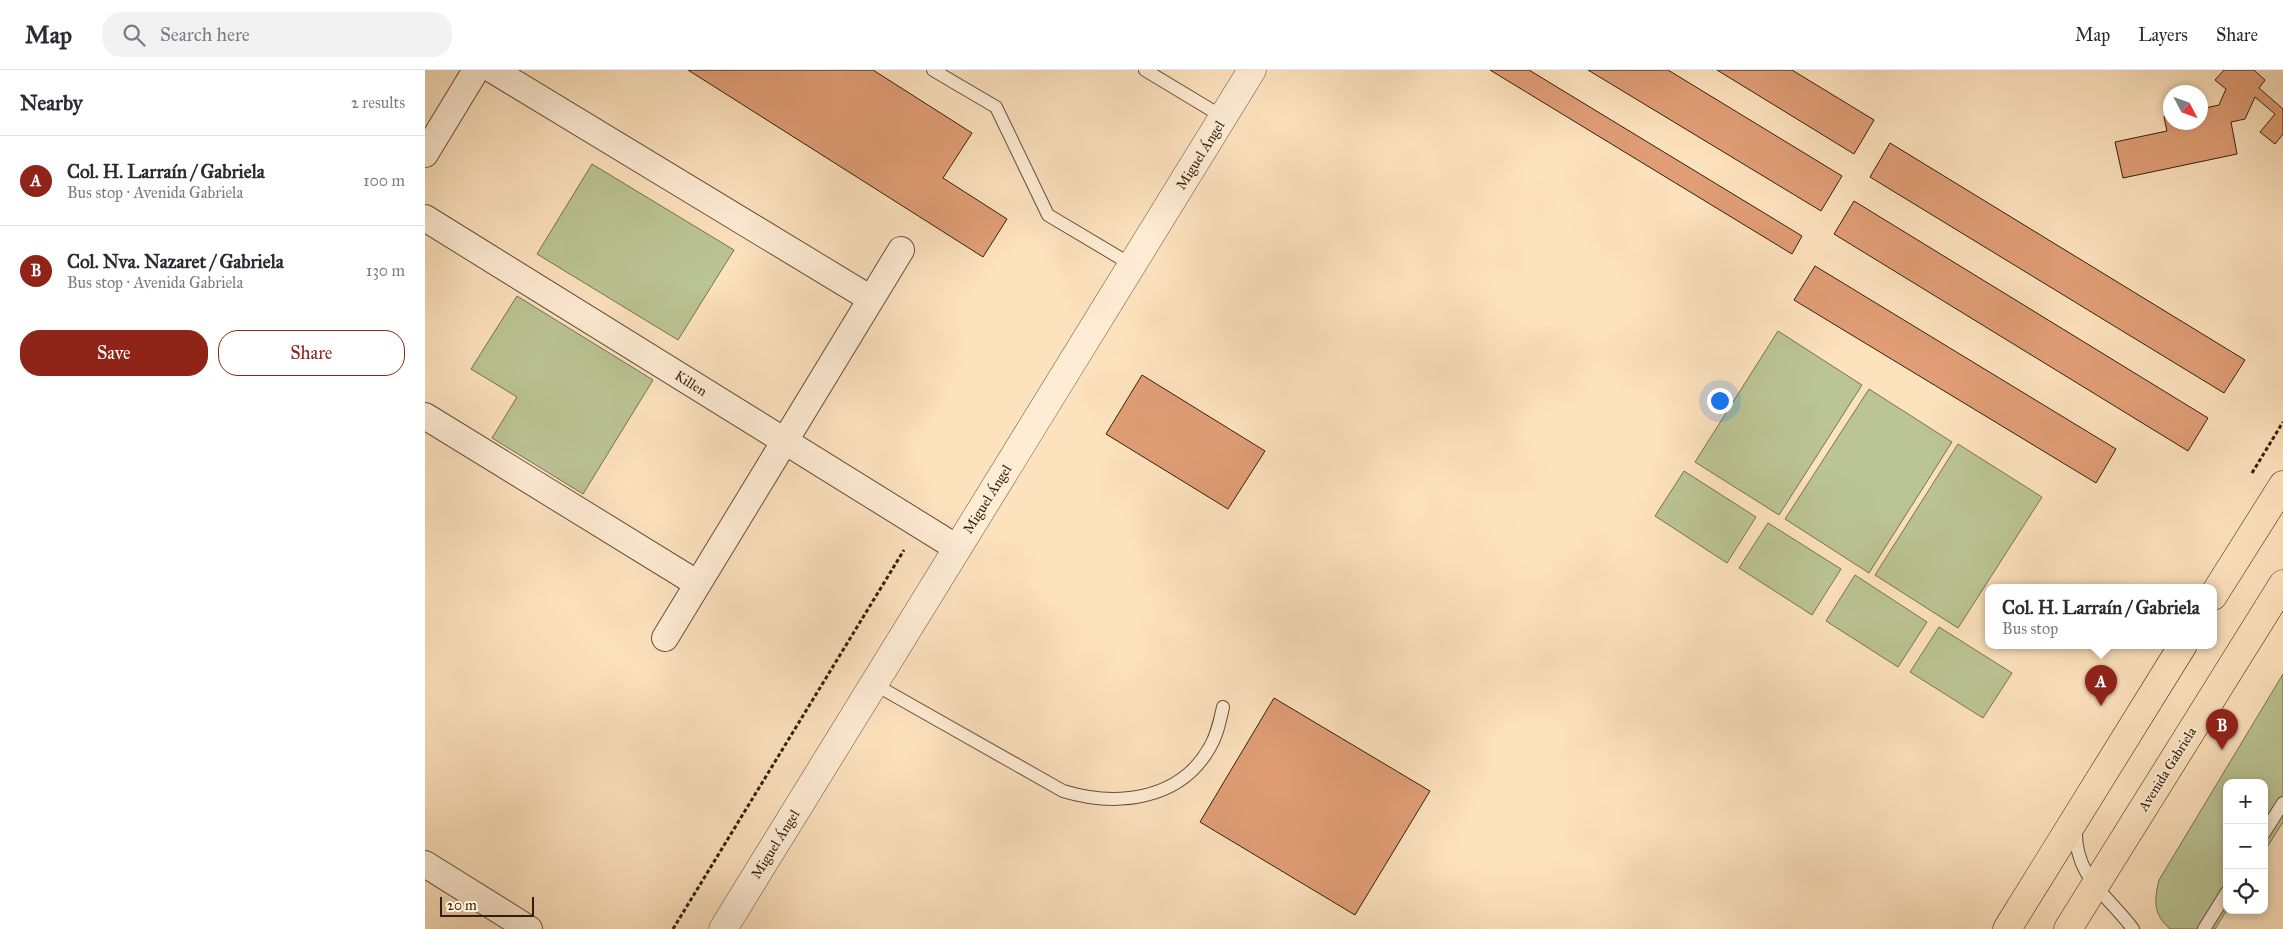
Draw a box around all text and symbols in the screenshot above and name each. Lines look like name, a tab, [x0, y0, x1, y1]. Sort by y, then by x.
search box	[102, 12, 452, 57]
text: Map	[25, 20, 72, 50]
icon: search	[120, 21, 148, 49]
text: Search here	[160, 23, 250, 46]
text: Map	[2075, 24, 2110, 46]
text: Layers	[2138, 24, 2188, 46]
text: Share	[2216, 24, 2258, 46]
north arrow	[2163, 85, 2208, 130]
text: Nearby	[20, 90, 83, 116]
text: 2 results	[351, 93, 405, 112]
street label: Miguel Ángel	[1171, 116, 1228, 193]
text: Col. H. Larraín / Gabriela	[67, 160, 265, 183]
text: A	[31, 171, 41, 190]
text: 100 m	[363, 171, 405, 190]
text: Bus stop · Avenida Gabriela	[67, 183, 243, 202]
text: Col. Nva. Nazaret / Gabriela	[67, 250, 284, 273]
text: B	[31, 261, 41, 280]
text: 130 m	[366, 261, 405, 280]
text: Bus stop · Avenida Gabriela	[67, 273, 243, 292]
button: Save	[20, 330, 208, 376]
button: Share	[218, 330, 405, 376]
street label: Killen	[672, 367, 710, 400]
your location	[1707, 388, 1733, 414]
street label: Miguel Ángel	[958, 460, 1015, 537]
popup	[1985, 584, 2217, 649]
text: Col. H. Larraín / Gabriela	[2002, 596, 2200, 619]
text: Bus stop	[2002, 619, 2058, 638]
pin: A	[2085, 665, 2117, 706]
pin: B	[2206, 709, 2238, 750]
street label: Avenida Gabriela	[2134, 724, 2200, 815]
map controls	[2223, 779, 2268, 914]
button: +	[2223, 779, 2268, 824]
street label: Miguel Ángel	[746, 805, 803, 882]
button: −	[2223, 824, 2268, 869]
button: locate	[2223, 869, 2268, 914]
scale bar	[440, 894, 534, 917]
text: 20 m	[447, 897, 477, 914]

